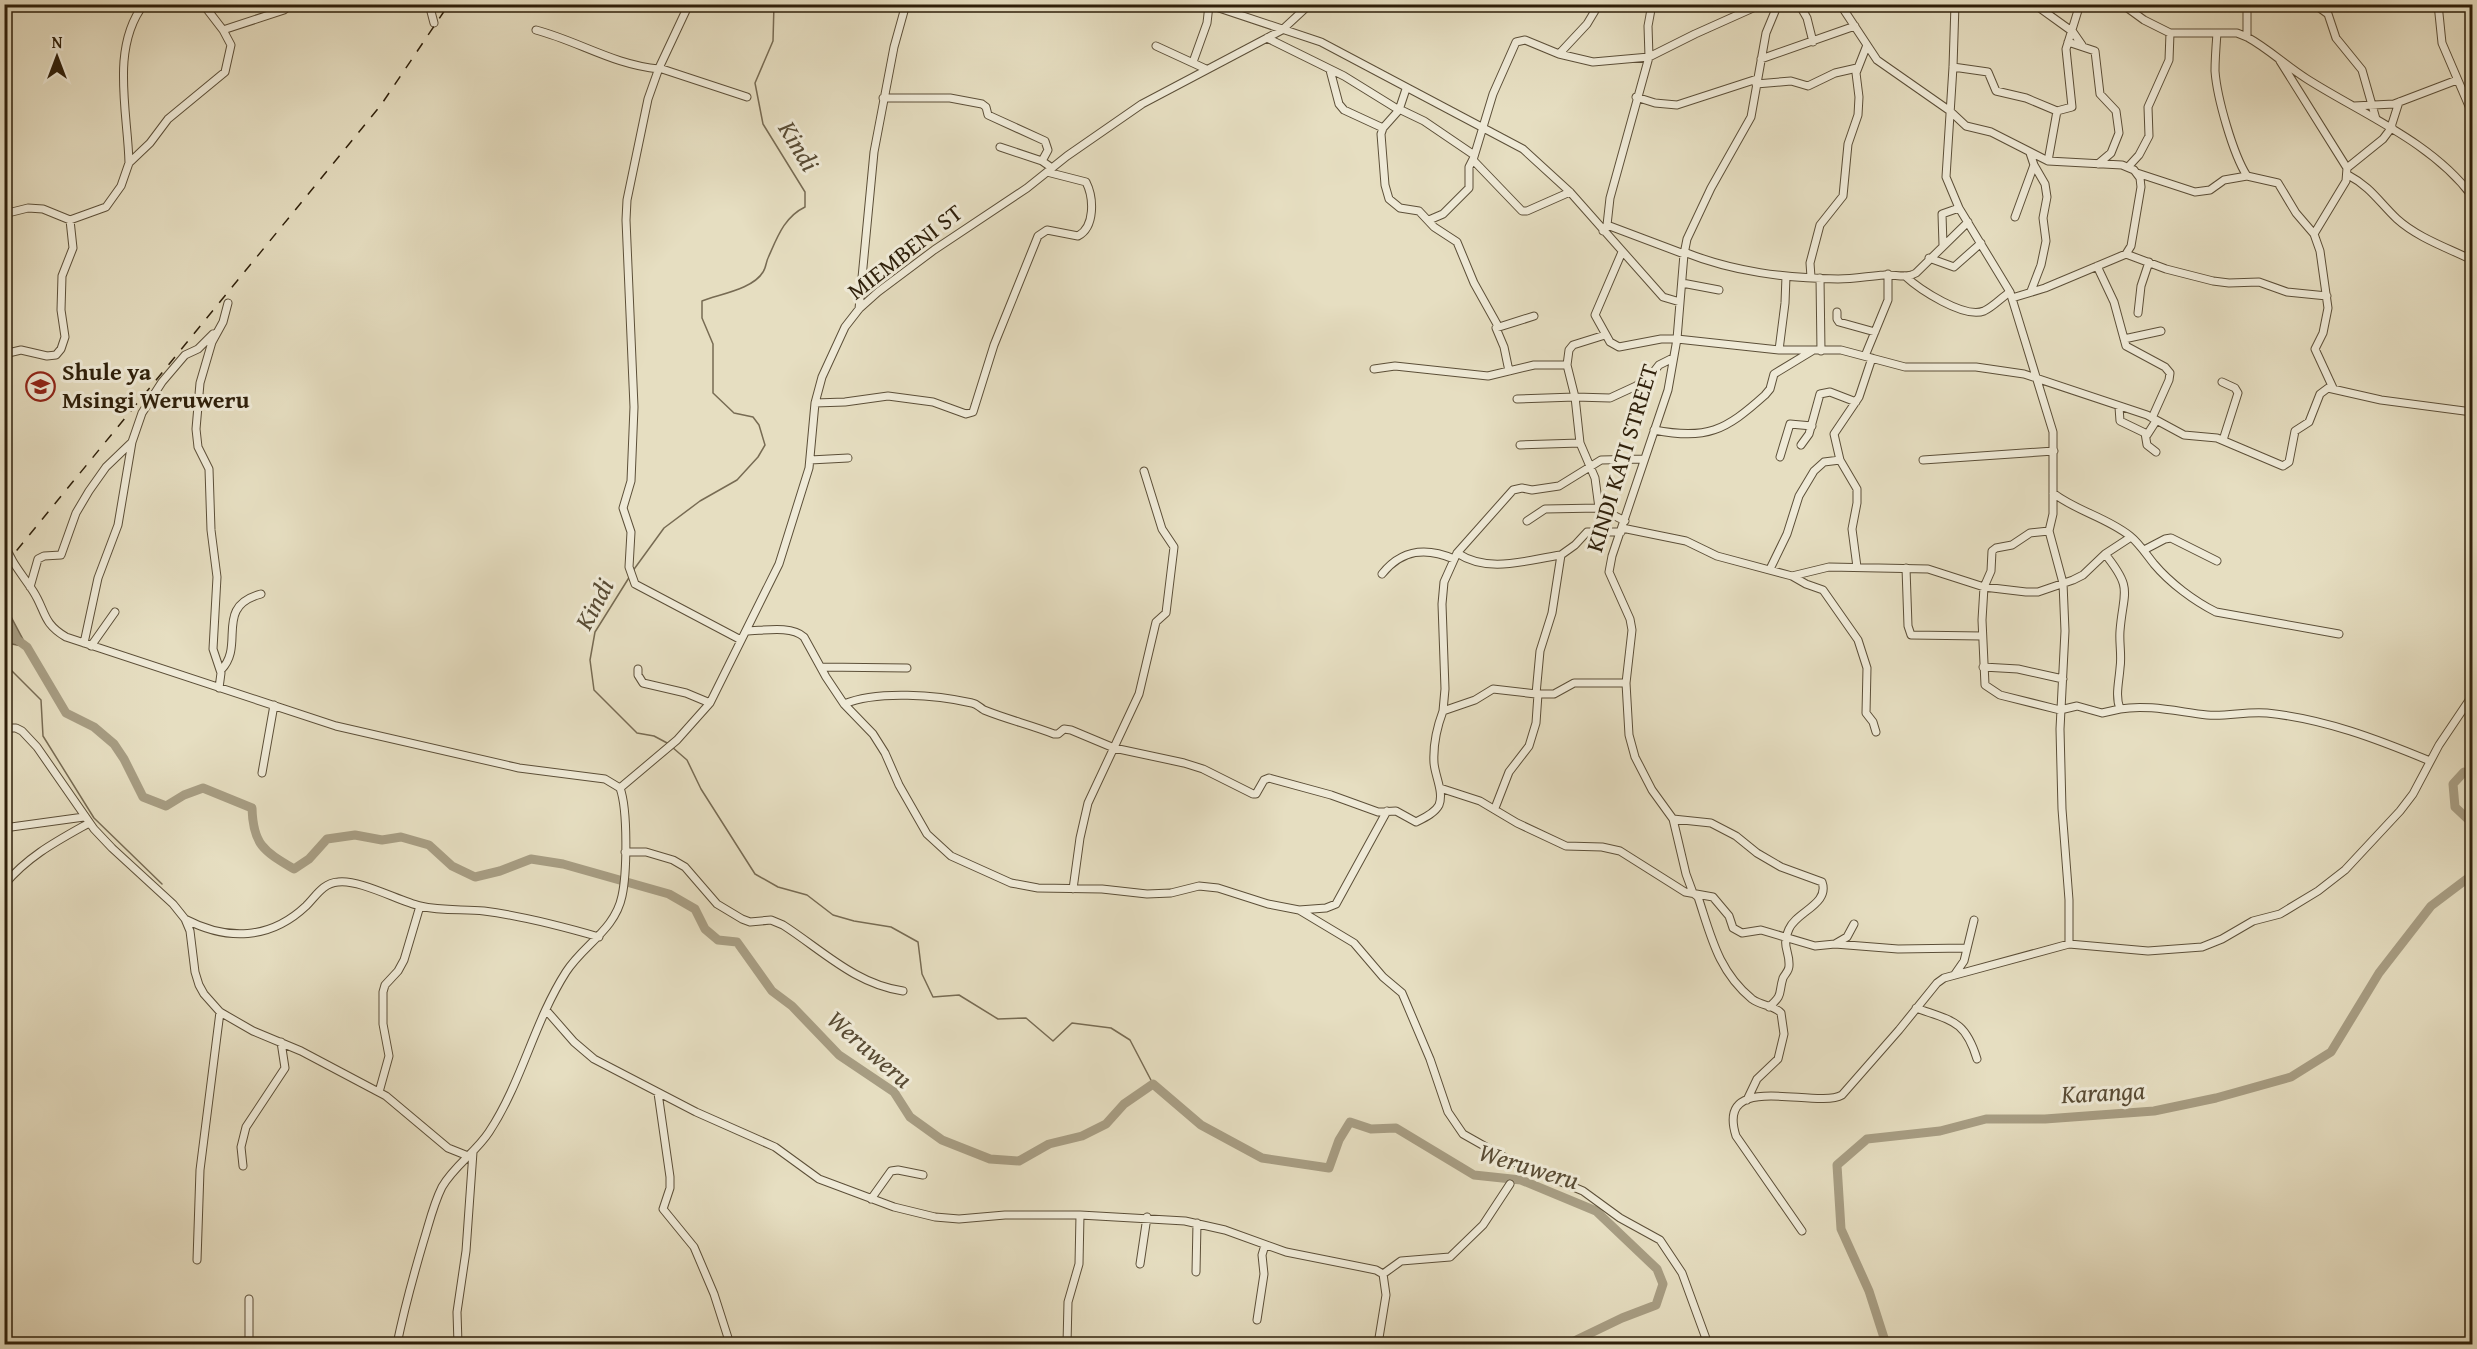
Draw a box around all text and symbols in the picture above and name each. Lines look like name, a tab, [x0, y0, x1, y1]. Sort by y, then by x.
north arrow	[27, 27, 87, 87]
text: N	[52, 30, 63, 54]
water label: Kindi	[768, 112, 830, 179]
street label: MIEMBENI ST	[839, 195, 970, 308]
place label: Shule ya Msingi Weruweru	[62, 354, 250, 417]
street label: KINDI KATI STREET	[1576, 360, 1667, 556]
school or university icon: Shule ya Msingi Weruweru	[25, 370, 57, 402]
water label: Kindi	[563, 571, 623, 637]
water label: Weruweru	[819, 1000, 922, 1097]
water label: Karanga	[2059, 1070, 2146, 1113]
water label: Weruweru	[1474, 1132, 1584, 1199]

